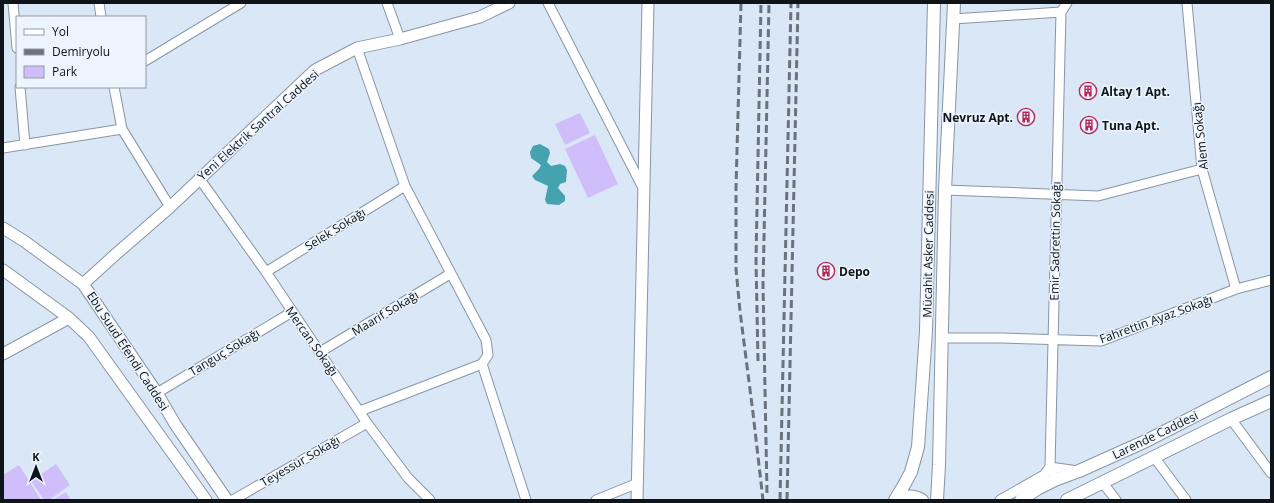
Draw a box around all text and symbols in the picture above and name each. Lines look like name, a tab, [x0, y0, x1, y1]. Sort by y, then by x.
legend	[16, 16, 146, 88]
text: Yol	[52, 23, 69, 40]
text: Demiryolu	[52, 43, 110, 60]
text: Park	[52, 63, 78, 80]
street label: Yeni Elektrik Santral Caddesi	[193, 66, 323, 184]
building icon: Altay 1 Apt.	[1078, 81, 1098, 101]
place label: Altay 1 Apt.	[1101, 83, 1170, 100]
street label: Alem Sokağı	[1188, 101, 1212, 171]
building icon: Nevruz Apt.	[1016, 107, 1036, 127]
place label: Nevruz Apt.	[943, 109, 1013, 126]
building icon: Tuna Apt.	[1079, 115, 1099, 135]
place label: Tuna Apt.	[1102, 117, 1160, 134]
street label: Emir Sadrettin Sokağı	[1045, 181, 1065, 301]
street label: Mücahit Asker Caddesi	[918, 190, 938, 318]
street label: Selek Sokağı	[301, 204, 369, 254]
building icon: Depo	[816, 261, 836, 281]
place label: Depo	[839, 263, 870, 280]
street label: Maarif Sokağı	[348, 286, 422, 340]
street label: Ebu Suud Efendi Caddesi	[83, 288, 173, 414]
street label: Fahrettin Ayaz Sokağı	[1097, 291, 1215, 347]
street label: Mercan Sokağı	[282, 303, 342, 379]
street label: Tanguç Sokağı	[185, 324, 263, 380]
street label: Larende Caddesi	[1109, 407, 1201, 463]
street label: Teyessür Sokağı	[257, 431, 343, 491]
north arrow	[16, 447, 56, 487]
text: K	[32, 449, 40, 464]

